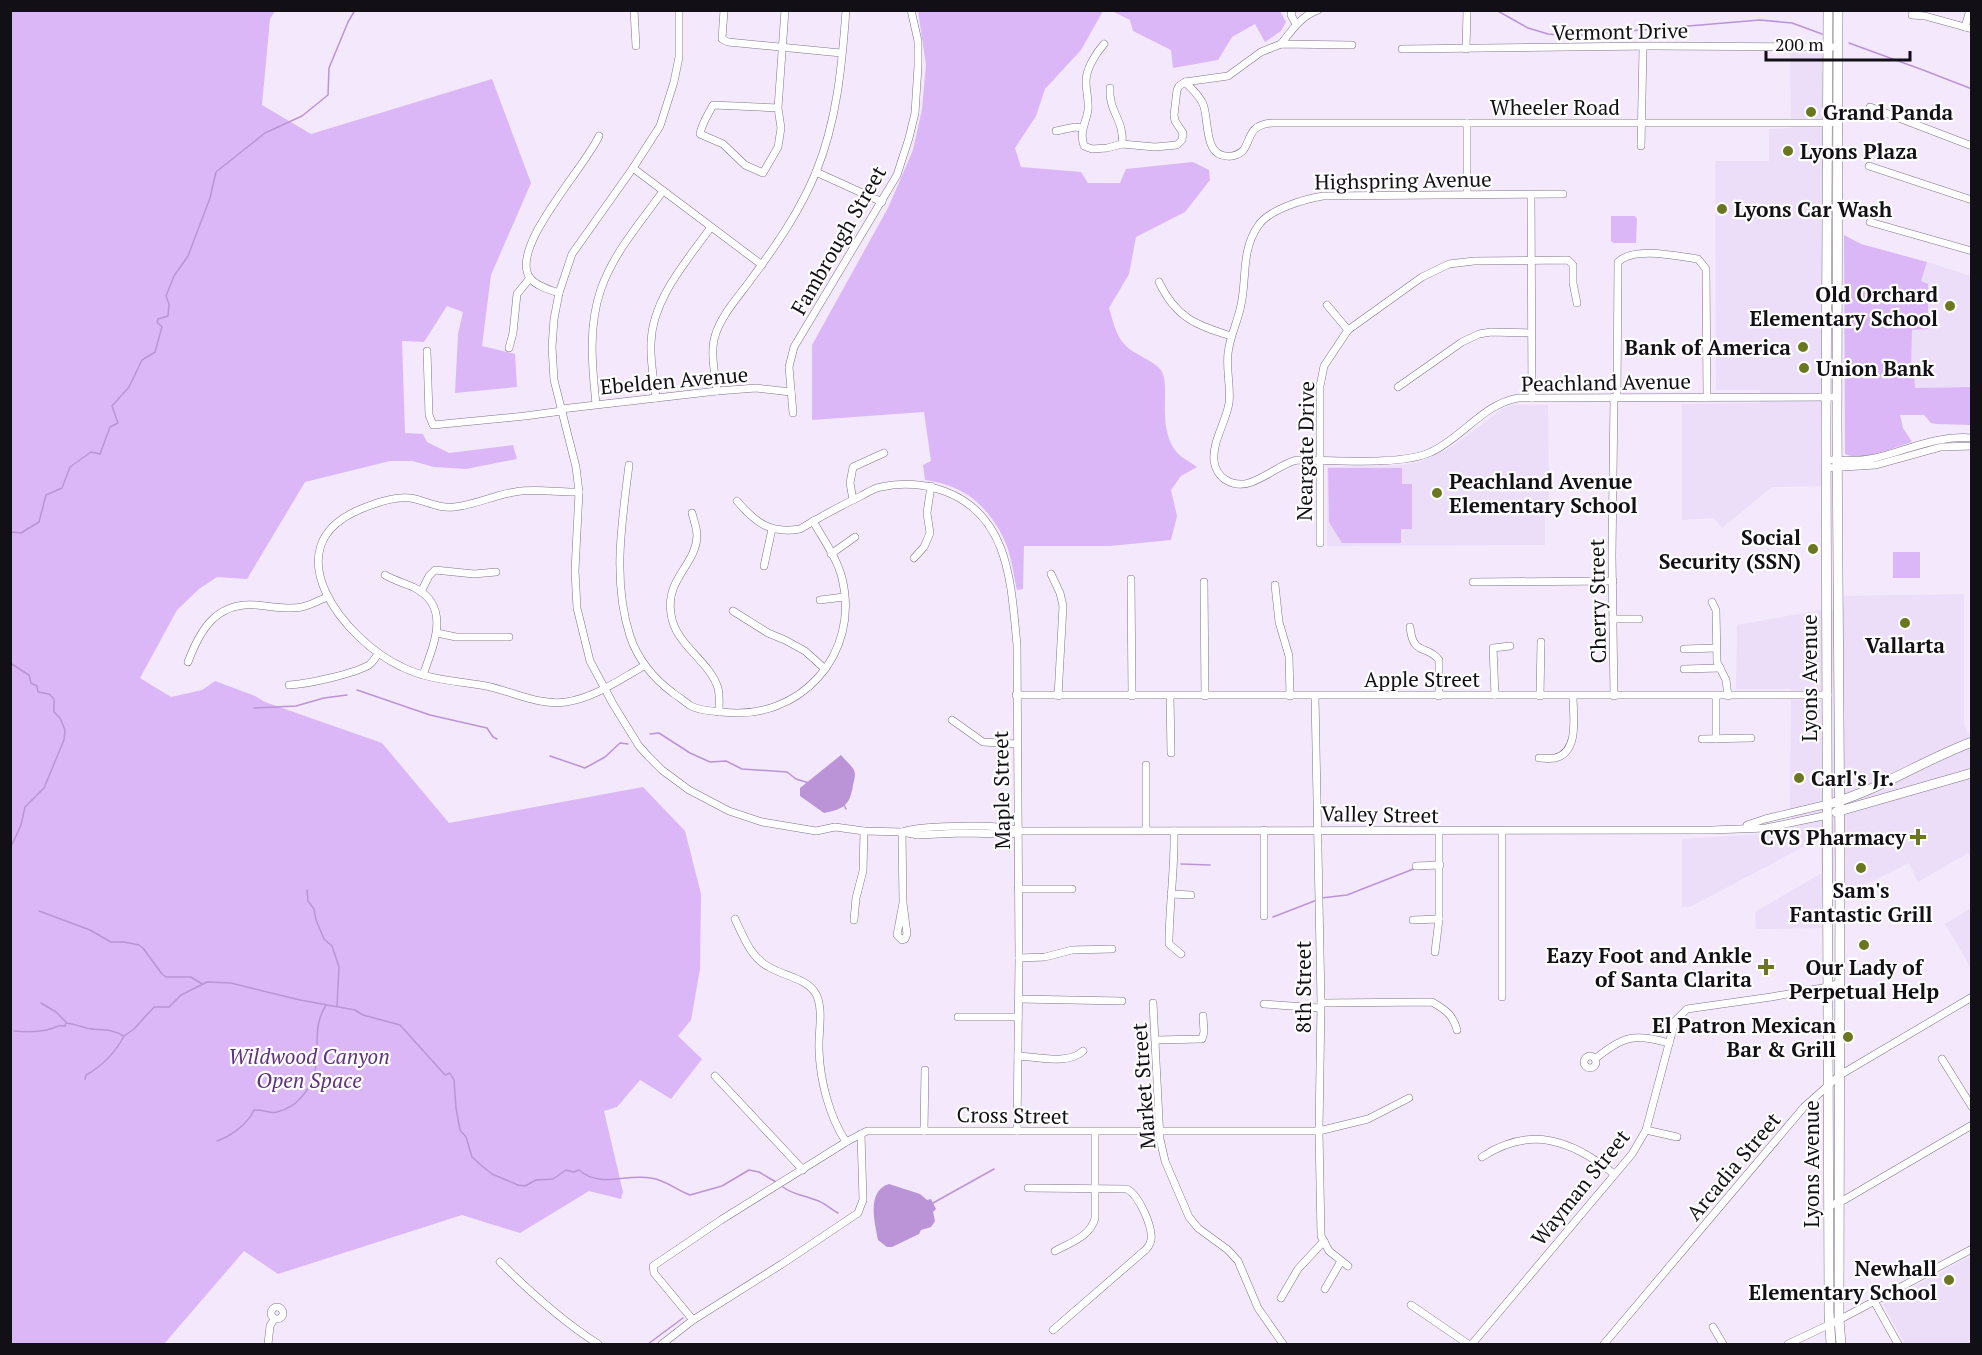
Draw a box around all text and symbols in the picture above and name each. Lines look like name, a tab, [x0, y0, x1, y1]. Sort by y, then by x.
street label: Vermont Drive	[1552, 16, 1688, 46]
scale bar	[1766, 24, 1910, 62]
text: 200 m	[1775, 32, 1824, 56]
street label: Wheeler Road	[1490, 93, 1620, 121]
place label: Grand Panda	[1823, 98, 1954, 126]
marker: Grand Panda	[1804, 105, 1818, 119]
place label: Lyons Plaza	[1800, 137, 1918, 165]
marker: Lyons Plaza	[1781, 144, 1795, 158]
street label: Fambrough Street	[784, 160, 892, 320]
street label: Highspring Avenue	[1314, 164, 1492, 196]
place label: Lyons Car Wash	[1734, 195, 1893, 223]
marker: Lyons Car Wash	[1715, 202, 1729, 216]
place label: Old Orchard Elementary School	[1750, 280, 1938, 332]
marker: Old Orchard Elementary School	[1943, 299, 1957, 313]
place label: Bank of America	[1625, 333, 1791, 361]
marker: Bank of America	[1796, 340, 1810, 354]
place label: Union Bank	[1816, 354, 1935, 382]
street label: Ebelden Avenue	[599, 360, 749, 400]
marker: Union Bank	[1797, 361, 1811, 375]
street label: Peachland Avenue	[1521, 367, 1691, 397]
street label: Neargate Drive	[1290, 381, 1320, 521]
place label: Peachland Avenue Elementary School	[1449, 467, 1637, 519]
marker: Peachland Avenue Elementary School	[1430, 486, 1444, 500]
place label: Social Security (SSN)	[1659, 523, 1801, 575]
street label: Cherry Street	[1582, 538, 1612, 664]
marker: Social Security (SSN)	[1806, 542, 1820, 556]
street label: Lyons Avenue	[1795, 614, 1823, 742]
marker: Vallarta	[1898, 616, 1912, 630]
place label: Vallarta	[1865, 631, 1945, 659]
street label: Apple Street	[1364, 665, 1480, 693]
street label: Maple Street	[986, 730, 1016, 850]
place label: Carl's Jr.	[1811, 764, 1894, 792]
marker: Carl's Jr.	[1792, 771, 1806, 785]
street label: Valley Street	[1321, 799, 1439, 829]
place label: CVS Pharmacy	[1760, 823, 1907, 851]
marker: CVS Pharmacy	[1911, 830, 1925, 844]
marker: Sam's Fantastic Grill	[1854, 861, 1868, 875]
place label: Sam's Fantastic Grill	[1790, 876, 1932, 928]
marker: Our Lady of Perpetual Help	[1857, 938, 1871, 952]
street label: 8th Street	[1289, 941, 1317, 1033]
place label: Eazy Foot and Ankle of Santa Clarita	[1547, 941, 1752, 993]
place label: Our Lady of Perpetual Help	[1789, 953, 1939, 1005]
marker: Eazy Foot and Ankle of Santa Clarita	[1757, 958, 1775, 976]
place label: El Patron Mexican Bar & Grill	[1652, 1011, 1836, 1063]
street label: Market Street	[1125, 1022, 1161, 1150]
marker: El Patron Mexican Bar & Grill	[1841, 1030, 1855, 1044]
park label: Wildwood Canyon Open Space	[228, 1042, 390, 1094]
street label: Cross Street	[956, 1100, 1070, 1130]
street label: Lyons Avenue	[1797, 1100, 1825, 1228]
street label: Arcadia Street	[1680, 1106, 1786, 1226]
street label: Wayman Street	[1525, 1123, 1636, 1251]
place label: Newhall Elementary School	[1749, 1254, 1937, 1306]
marker: Newhall Elementary School	[1942, 1273, 1956, 1287]

